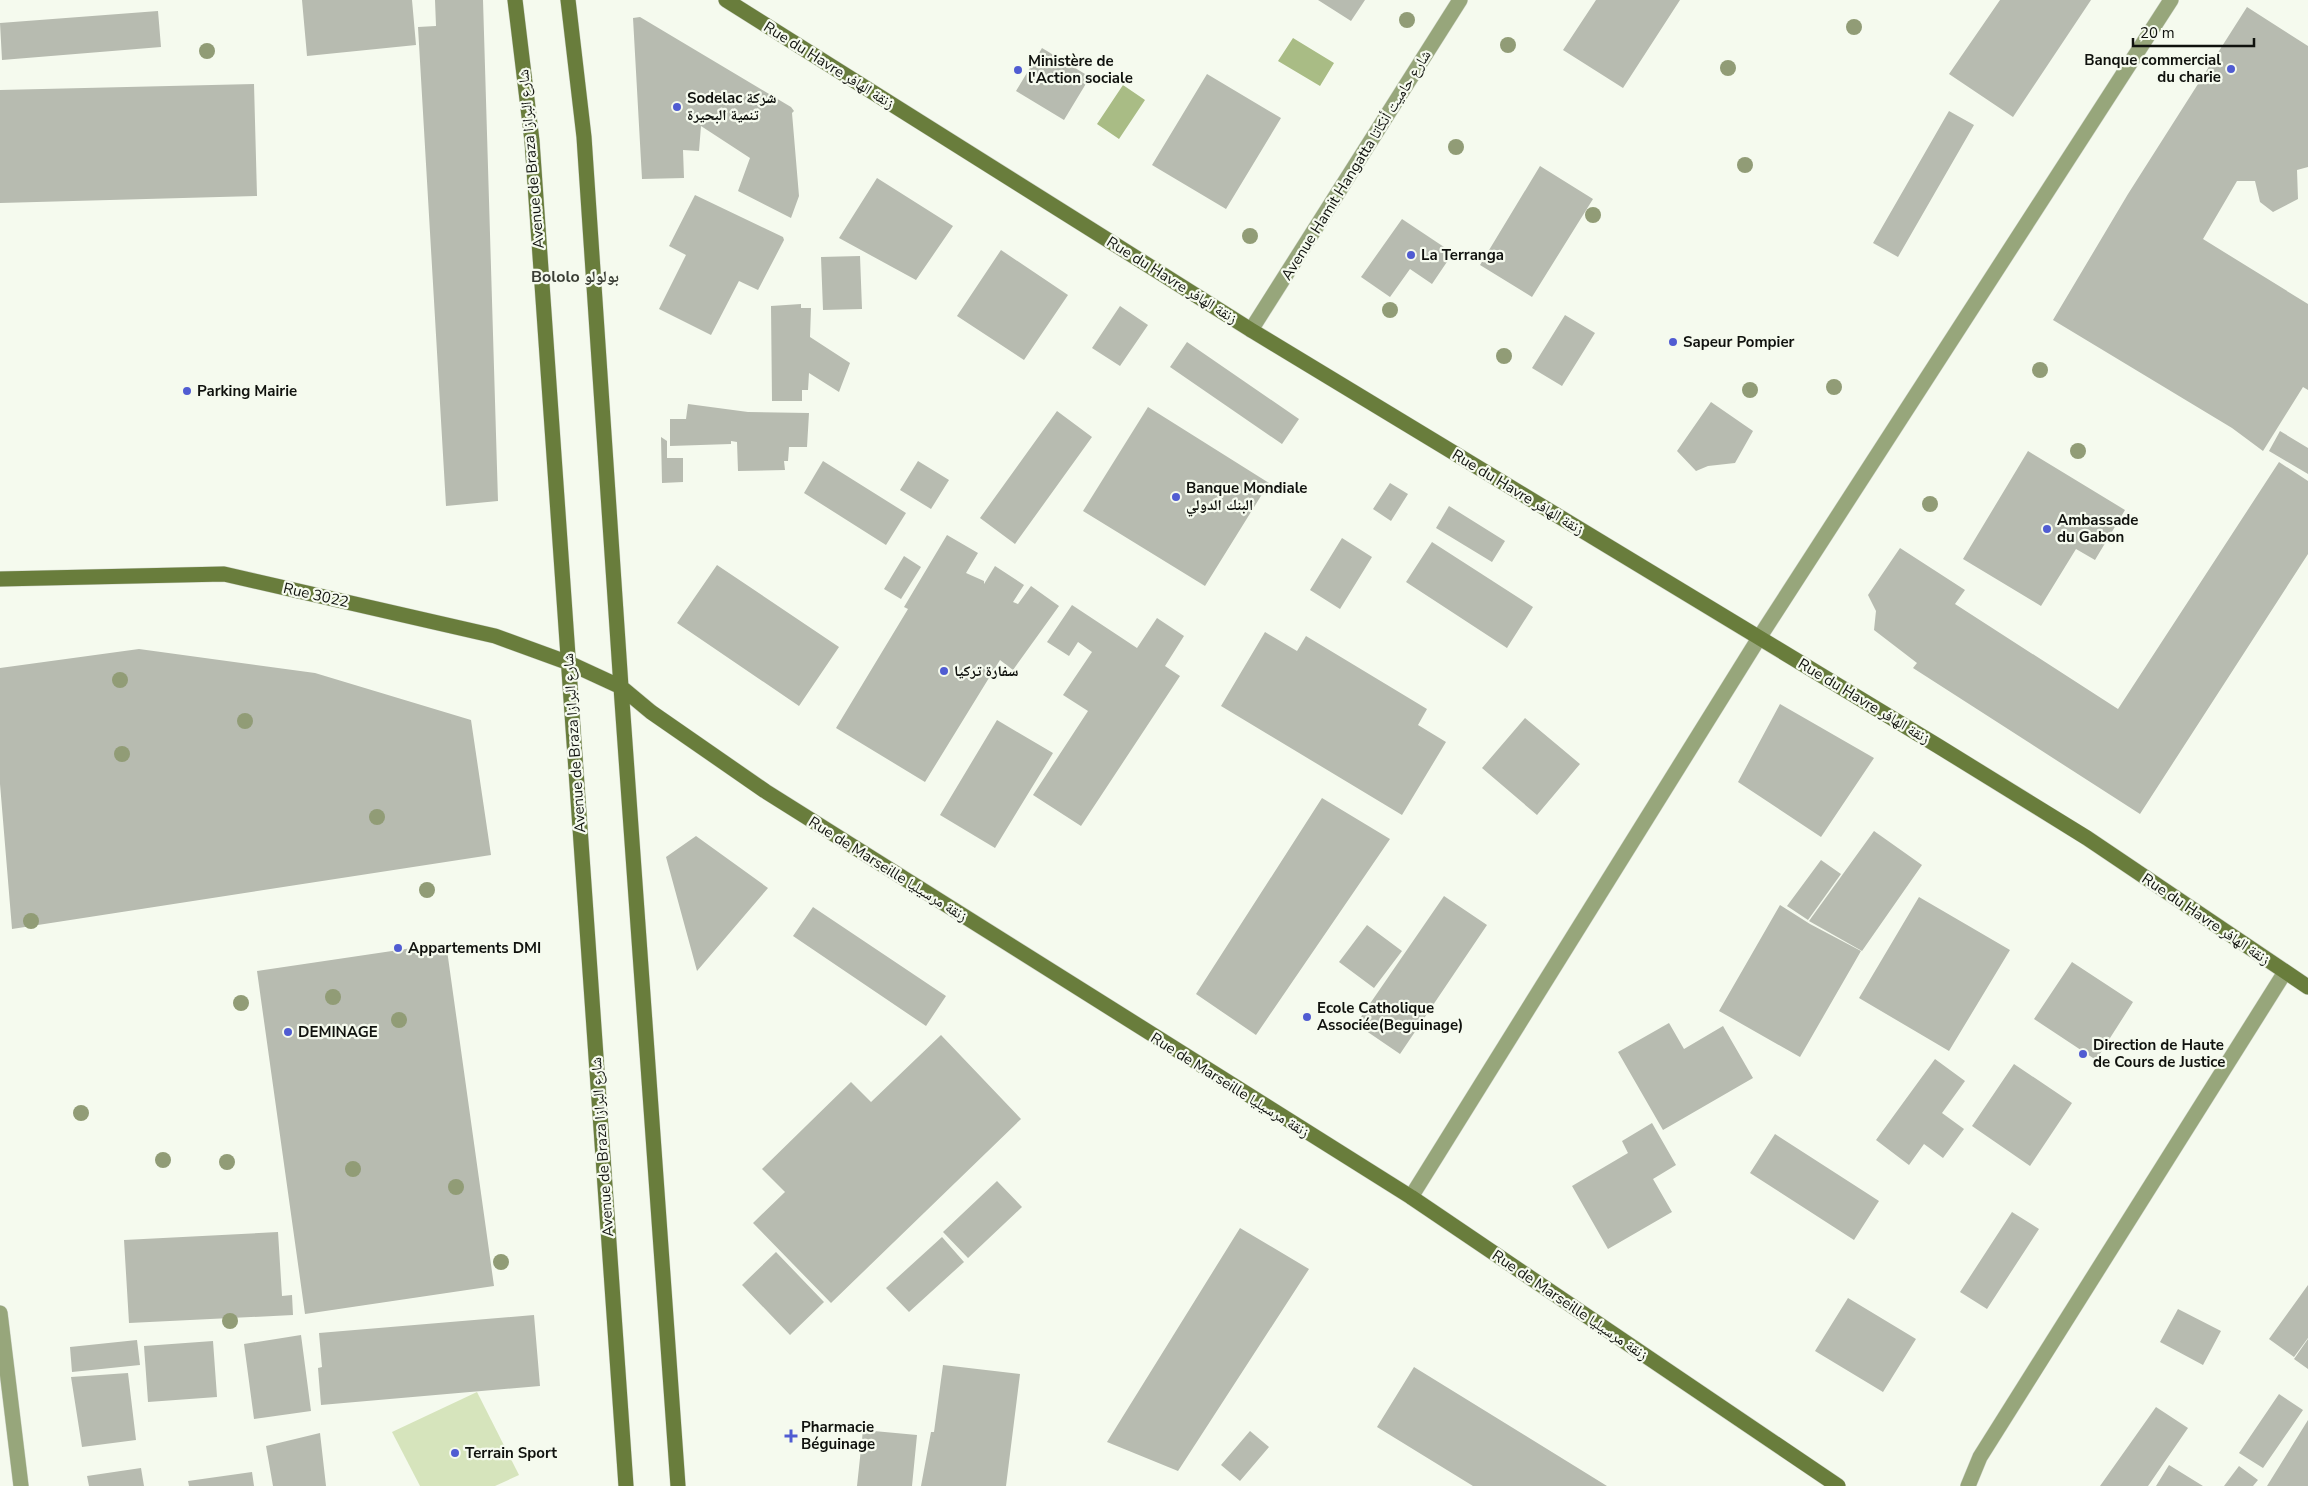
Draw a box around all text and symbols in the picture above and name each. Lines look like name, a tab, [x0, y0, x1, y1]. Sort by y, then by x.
scale bar	[2133, 15, 2254, 47]
street label: Rue du Havre زنقة الهافر	[760, 17, 898, 113]
text: 20 m	[2140, 23, 2175, 43]
street label: Avenue Hamit Hangatta شارع حاميت أنكاتا	[1277, 46, 1436, 284]
place label: Banque commercial du charie	[2084, 50, 2221, 87]
place label: Ministère de l'Action sociale	[1028, 51, 1133, 88]
marker: Banque commercial du charie	[2225, 63, 2237, 75]
marker: Ministère de l'Action sociale	[1012, 64, 1024, 76]
street label: Avenue de Braza شارع البرازا	[513, 68, 549, 250]
place label: Sodelac شركة تنمية البحيرة	[687, 88, 776, 125]
marker: Sodelac شركة تنمية البحيرة	[671, 101, 683, 113]
street label: Rue du Havre زنقة الهافر	[1103, 232, 1241, 328]
place label: La Terranga	[1421, 245, 1504, 265]
marker: La Terranga	[1405, 249, 1417, 261]
district label: Bololo بولولو	[531, 266, 619, 288]
place label: Sapeur Pompier	[1683, 332, 1795, 352]
marker: Sapeur Pompier	[1667, 336, 1679, 348]
place label: Parking Mairie	[197, 381, 297, 401]
marker: Parking Mairie	[181, 385, 193, 397]
street label: Rue du Havre زنقة الهافر	[1448, 445, 1588, 539]
place label: Banque Mondiale البنك الدولي	[1186, 478, 1307, 517]
marker: Banque Mondiale البنك الدولي	[1170, 491, 1182, 503]
place label: Ambassade du Gabon	[2057, 510, 2139, 547]
marker: Ambassade du Gabon	[2041, 523, 2053, 535]
street label: Rue 3022	[281, 578, 351, 612]
street label: Avenue de Braza شارع البرازا	[558, 652, 590, 834]
street label: Rue du Havre زنقة الهافر	[1794, 654, 1934, 748]
place label: سفارة تركيا	[954, 661, 1019, 681]
marker: سفارة تركيا	[938, 665, 950, 677]
street label: Rue de Marseille زنقة مرسيليا	[805, 812, 971, 926]
street label: Rue du Havre زنقة الهافر	[2138, 869, 2274, 969]
place label: Appartements DMI	[408, 938, 541, 958]
marker: Appartements DMI	[392, 942, 404, 954]
place label: Ecole Catholique Associée(Beguinage)	[1317, 998, 1463, 1035]
marker: Ecole Catholique Associée(Beguinage)	[1301, 1011, 1313, 1023]
place label: DEMINAGE	[298, 1022, 378, 1042]
marker: DEMINAGE	[282, 1026, 294, 1038]
street label: Rue de Marseille زنقة مرسيليا	[1147, 1028, 1313, 1142]
place label: Direction de Haute de Cours de Justice	[2093, 1035, 2225, 1072]
marker: Direction de Haute de Cours de Justice	[2077, 1048, 2089, 1060]
street label: Avenue de Braza شارع البرازا	[586, 1056, 618, 1238]
street label: Rue de Marseille زنقة مرسيليا	[1488, 1245, 1652, 1365]
place label: Pharmacie Béguinage	[801, 1417, 875, 1454]
marker: Pharmacie Béguinage	[785, 1430, 797, 1442]
place label: Terrain Sport	[465, 1443, 557, 1463]
marker: Terrain Sport	[449, 1447, 461, 1459]

